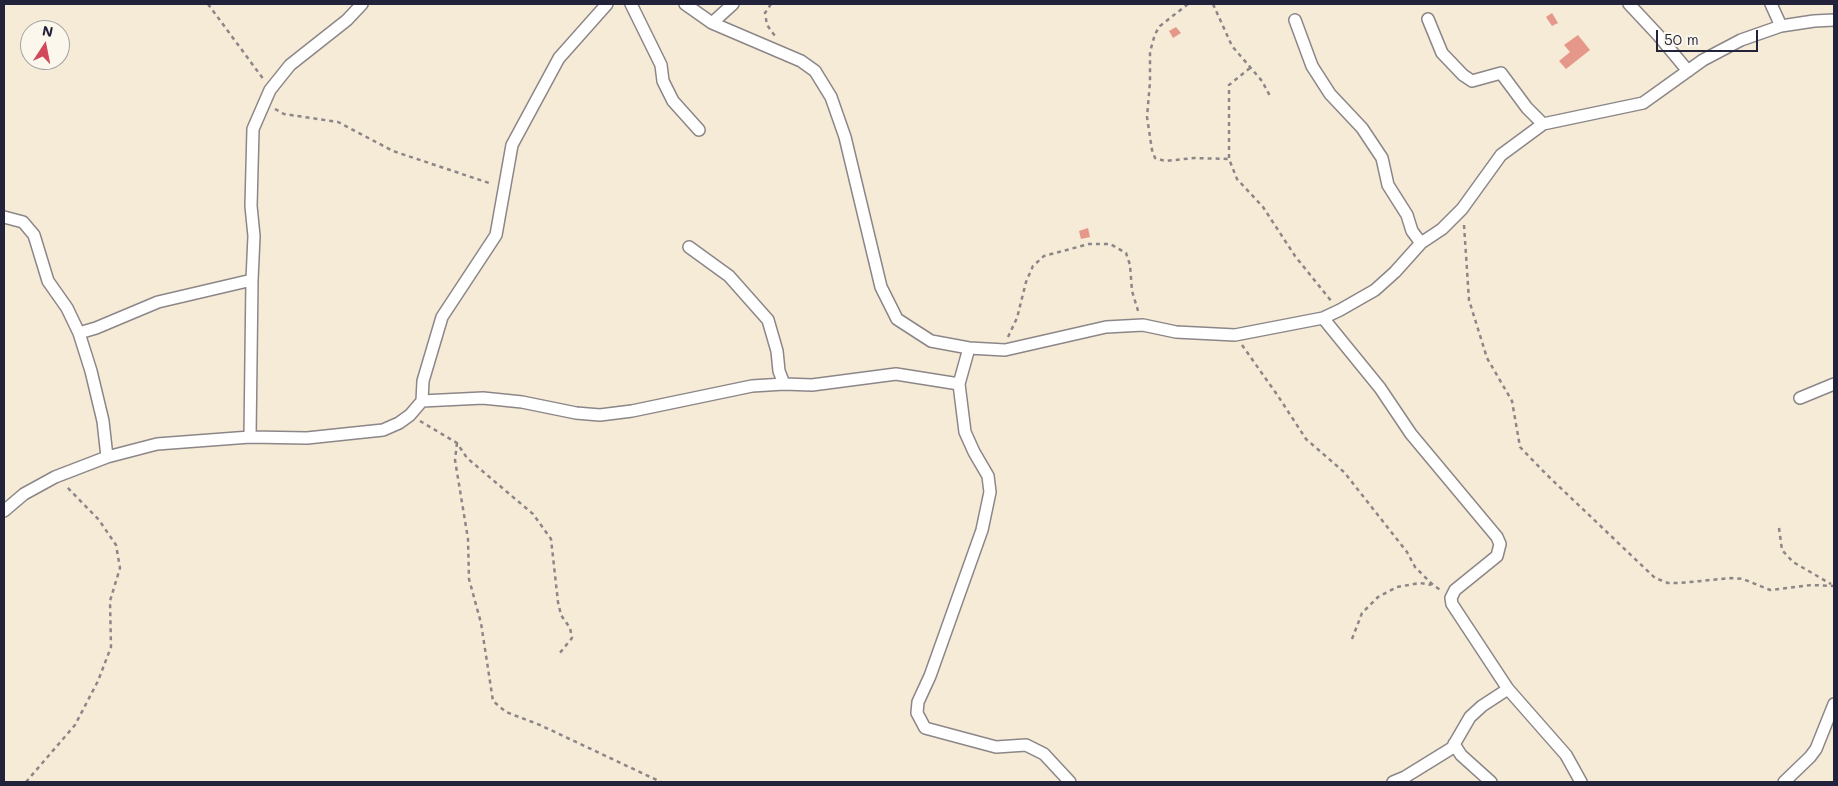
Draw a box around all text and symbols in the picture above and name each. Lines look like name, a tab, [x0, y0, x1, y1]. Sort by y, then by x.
north arrow	[20, 20, 70, 70]
text: N	[41, 20, 55, 41]
scale bar	[1658, 20, 1760, 52]
text: 50 m	[1664, 29, 1699, 49]

